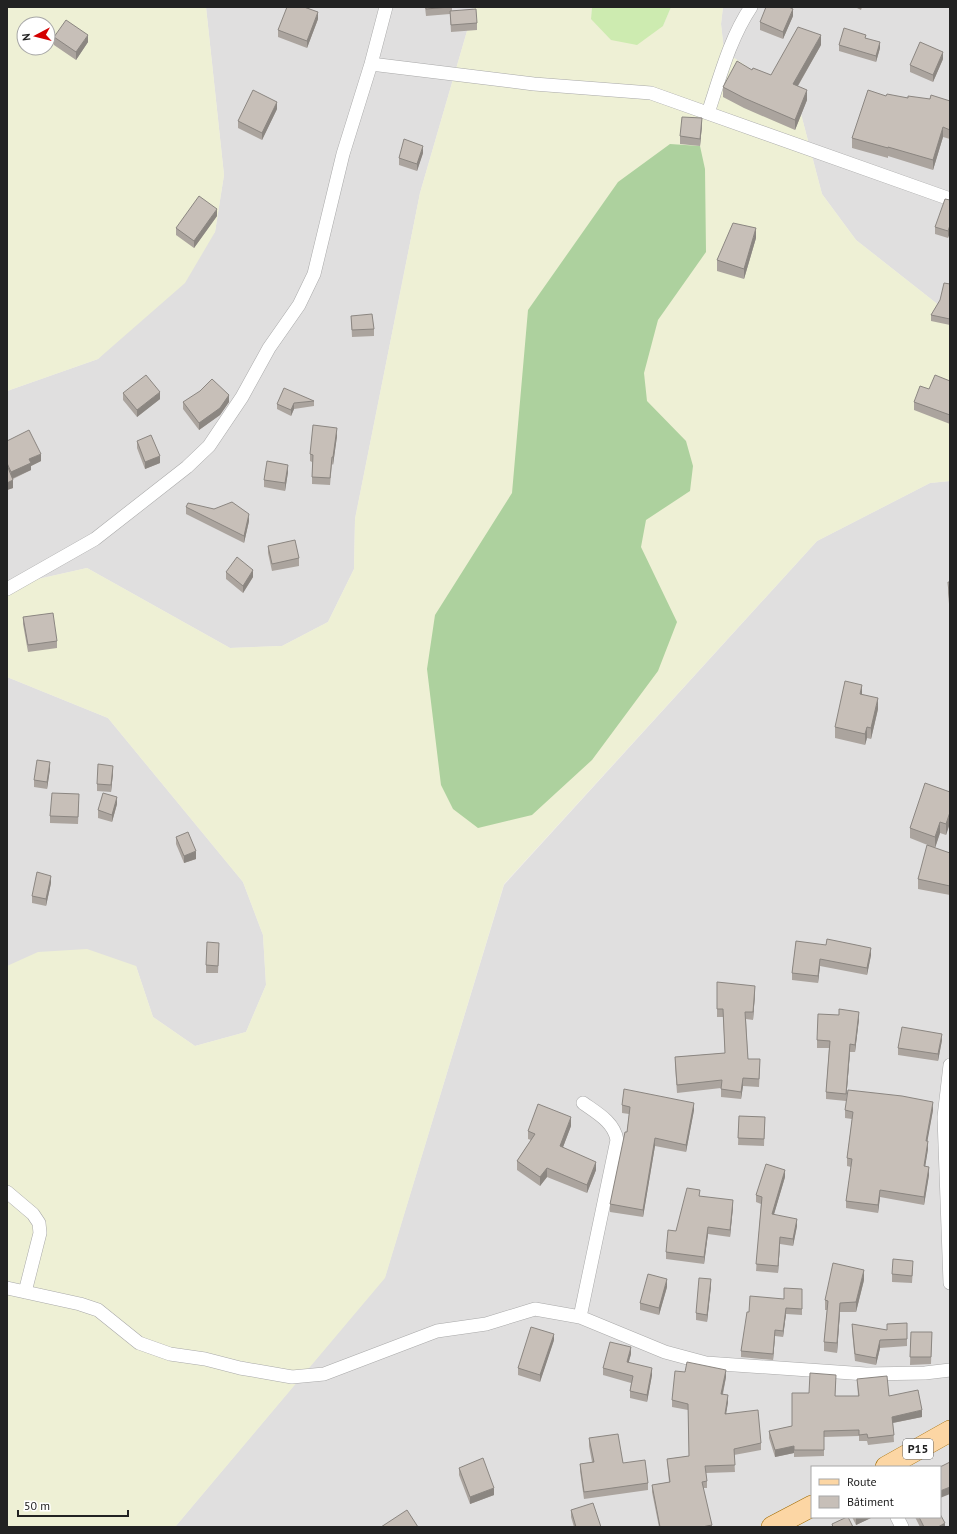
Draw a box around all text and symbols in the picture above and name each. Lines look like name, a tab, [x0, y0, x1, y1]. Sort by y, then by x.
north arrow	[16, 16, 56, 56]
text: N	[19, 33, 33, 42]
road number: P15	[903, 1439, 933, 1459]
legend	[811, 1466, 941, 1518]
text: Route	[847, 1474, 877, 1489]
scale bar	[18, 1492, 128, 1518]
text: Bâtiment	[847, 1494, 894, 1509]
text: 50 m	[24, 1498, 50, 1513]

